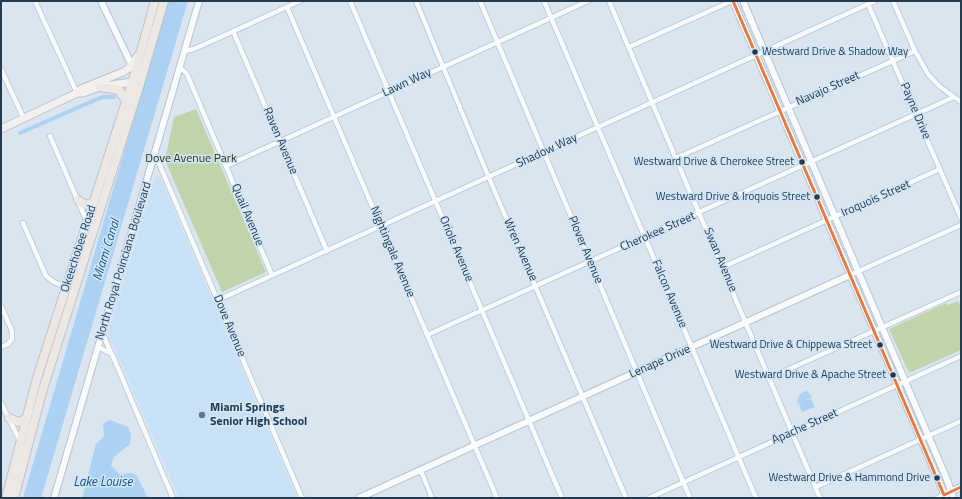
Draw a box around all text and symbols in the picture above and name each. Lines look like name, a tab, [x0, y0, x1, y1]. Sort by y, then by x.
place label: Westward Drive & Shadow Way	[762, 45, 908, 59]
marker: Westward Drive & Shadow Way	[750, 47, 760, 57]
street label: Lawn Way	[380, 65, 434, 101]
street label: Navajo Street	[794, 69, 862, 109]
street label: Payne Drive	[897, 80, 933, 142]
street label: Raven Avenue	[259, 105, 301, 177]
street label: Shadow Way	[514, 131, 580, 171]
park label: Dove Avenue Park	[145, 152, 237, 166]
place label: Westward Drive & Cherokee Street	[634, 155, 794, 169]
marker: Westward Drive & Cherokee Street	[797, 157, 807, 167]
street label: Iroquois Street	[839, 177, 913, 221]
street label: North Royal Poinciana Boulevard	[93, 180, 155, 342]
street label: Quail Avenue	[228, 182, 266, 248]
place label: Westward Drive & Iroquois Street	[656, 190, 810, 204]
marker: Westward Drive & Iroquois Street	[812, 192, 822, 202]
street label: Okeechobee Road	[58, 204, 100, 294]
street label: Nightingale Avenue	[366, 204, 418, 300]
street label: Cherokee Street	[618, 209, 698, 255]
street label: Oriole Avenue	[436, 214, 476, 284]
street label: Plover Avenue	[564, 214, 606, 286]
street label: Wren Avenue	[500, 216, 540, 284]
water label: Miami Canal	[90, 217, 124, 283]
street label: Swan Avenue	[700, 226, 740, 294]
street label: Falcon Avenue	[648, 258, 690, 330]
street label: Dove Avenue	[210, 293, 248, 359]
place label: Westward Drive & Chippewa Street	[710, 338, 872, 352]
marker: Westward Drive & Chippewa Street	[875, 340, 885, 350]
street label: Lenape Drive	[627, 342, 693, 382]
place label: Westward Drive & Apache Street	[735, 368, 886, 382]
marker: Westward Drive & Apache Street	[888, 370, 898, 380]
place label: Miami Springs Senior High School	[210, 401, 307, 429]
street label: Apache Street	[770, 406, 840, 448]
marker: Miami Springs Senior High School	[197, 410, 207, 420]
place label: Westward Drive & Hammond Drive	[768, 471, 930, 485]
marker: Westward Drive & Hammond Drive	[932, 473, 942, 483]
water label: Lake Louise	[73, 475, 133, 491]

